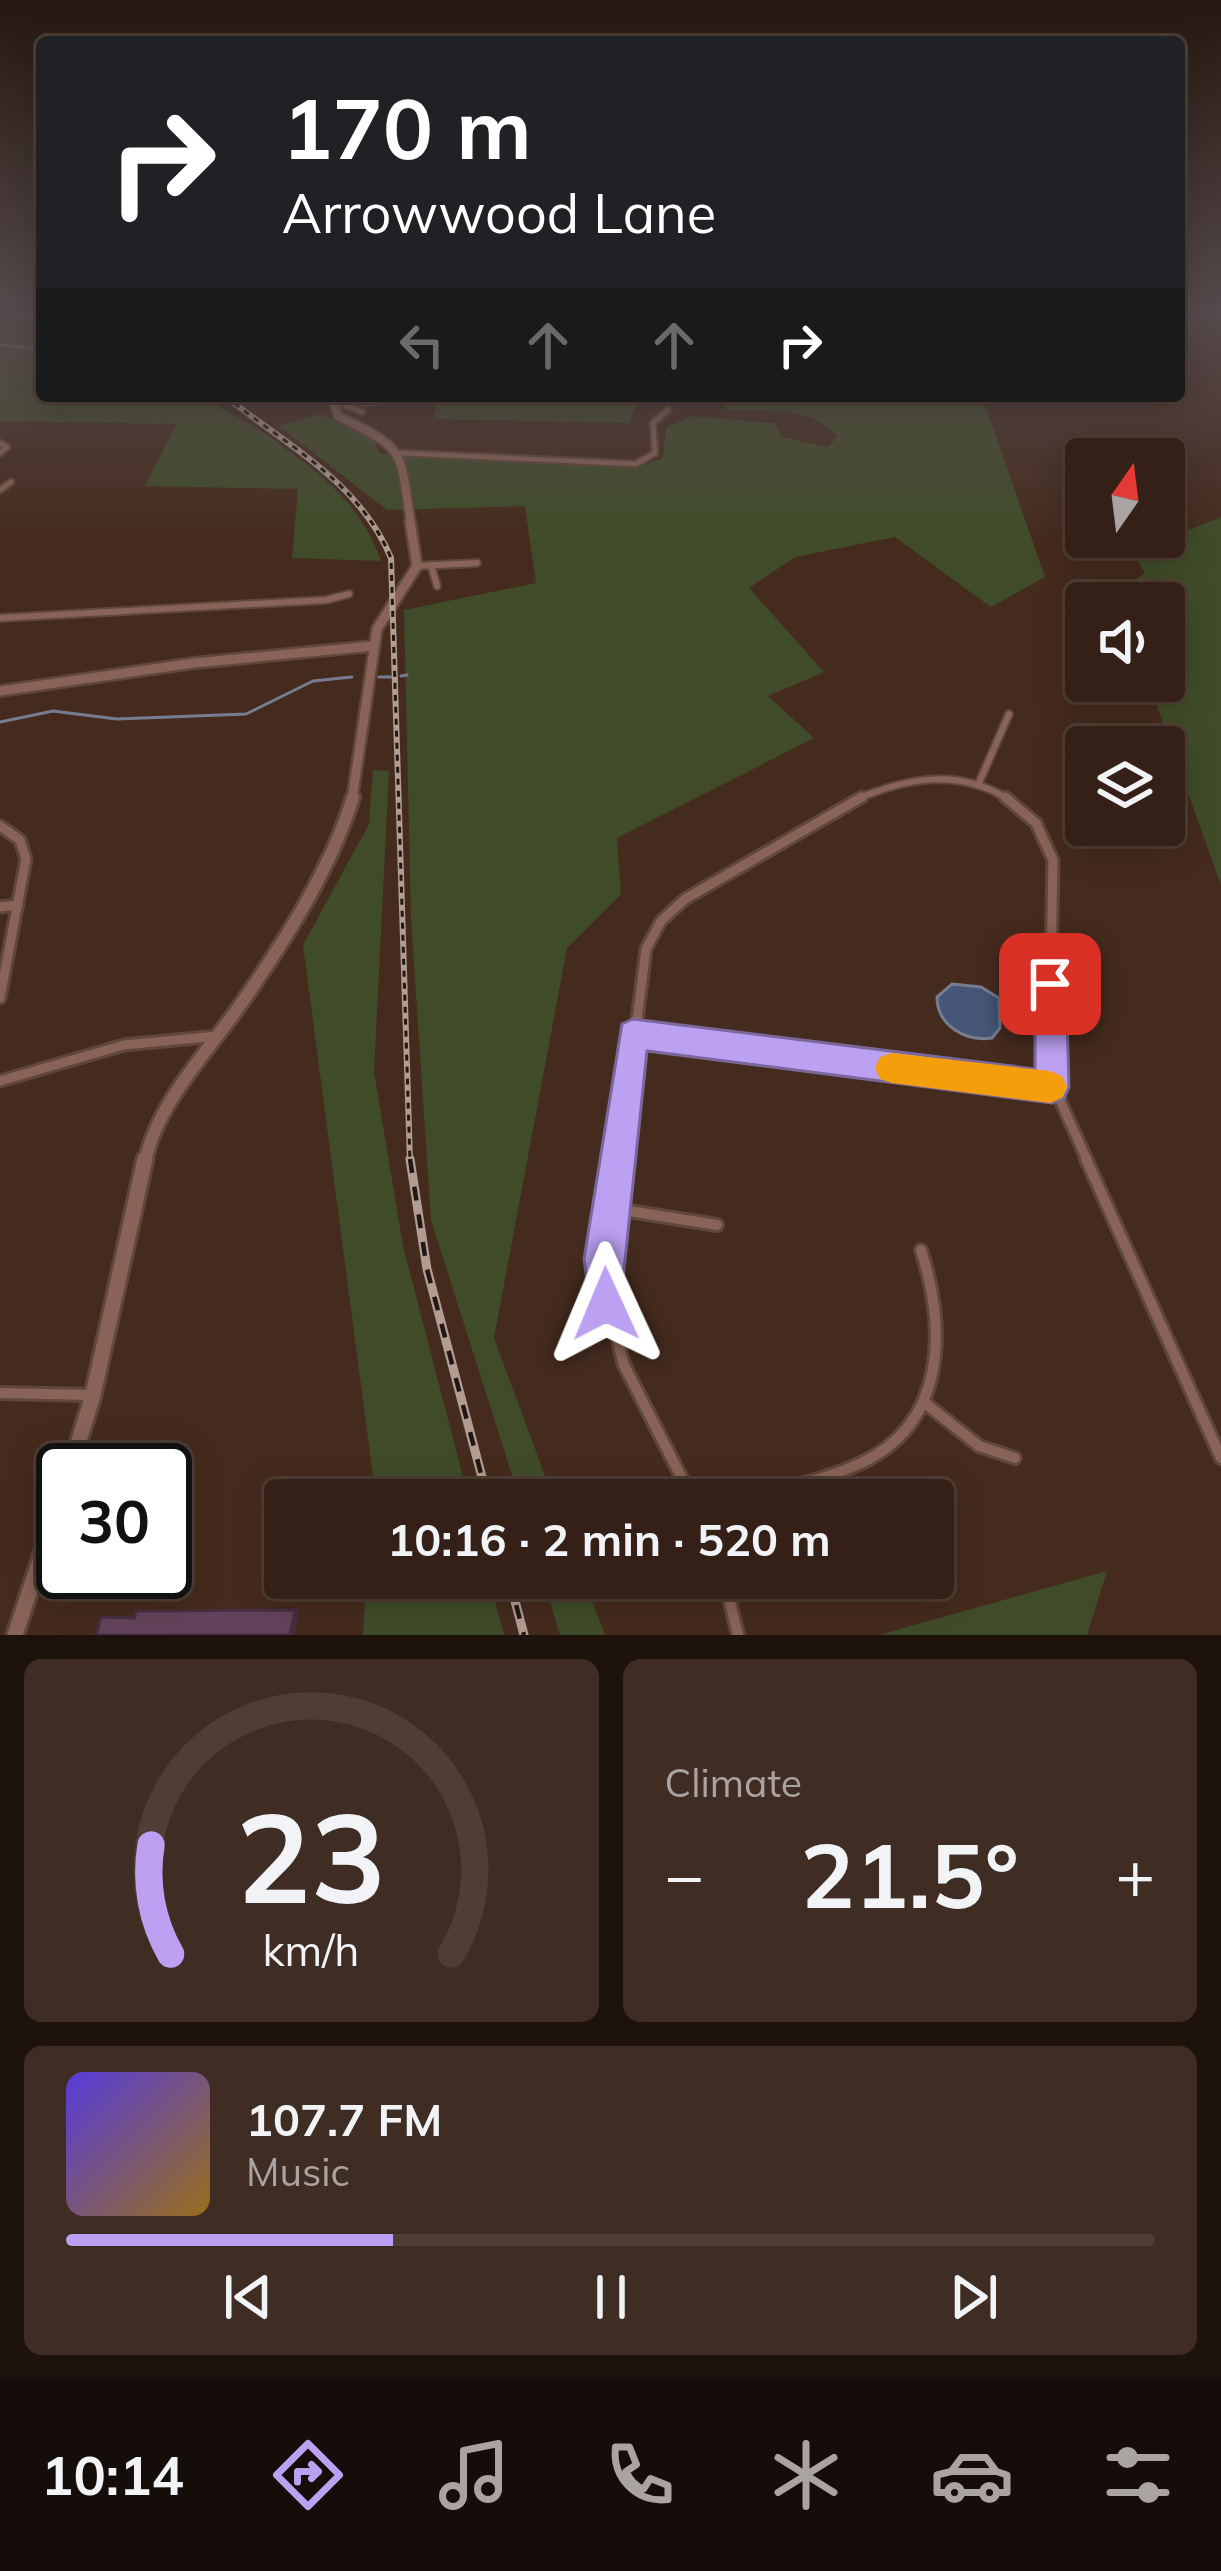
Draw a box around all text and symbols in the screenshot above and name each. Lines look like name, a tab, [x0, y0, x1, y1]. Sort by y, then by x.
text: 170 m	[282, 75, 532, 180]
icon: right	[84, 84, 240, 240]
text: Arrowwood Lane	[282, 179, 716, 247]
icon: left	[389, 312, 455, 378]
icon: ahead	[515, 312, 581, 378]
icon: ahead	[641, 312, 707, 378]
icon: right	[767, 312, 833, 378]
north arrow	[1065, 438, 1185, 558]
map controls	[1065, 438, 1185, 846]
button: sound	[1065, 582, 1185, 702]
button: layers	[1065, 726, 1185, 846]
pin	[999, 933, 1101, 1035]
icon: arrive	[1017, 951, 1083, 1017]
position arrow	[543, 1241, 669, 1367]
speed limit sign: 30	[36, 1443, 192, 1599]
text: 10:16 · 2 min · 520 m	[387, 1511, 831, 1567]
text: Climate	[665, 1758, 802, 1807]
text: 23	[236, 1778, 386, 1934]
text: 21.5°	[801, 1818, 1019, 1931]
text: −	[665, 1833, 704, 1916]
text: +	[1115, 1833, 1155, 1916]
text: km/h	[263, 1922, 360, 1976]
text: 107.7 FM	[246, 2091, 442, 2147]
text: Music	[246, 2147, 350, 2196]
icon: previous	[215, 2264, 281, 2330]
icon: pause	[578, 2264, 644, 2330]
icon: next	[941, 2264, 1007, 2330]
icon: directions	[266, 2433, 350, 2517]
icon: music	[432, 2433, 516, 2517]
icon: phone	[598, 2433, 682, 2517]
icon: climate	[764, 2433, 848, 2517]
icon: car	[930, 2433, 1014, 2517]
icon: filters	[1096, 2433, 1180, 2517]
text: 10:14	[41, 2441, 184, 2509]

